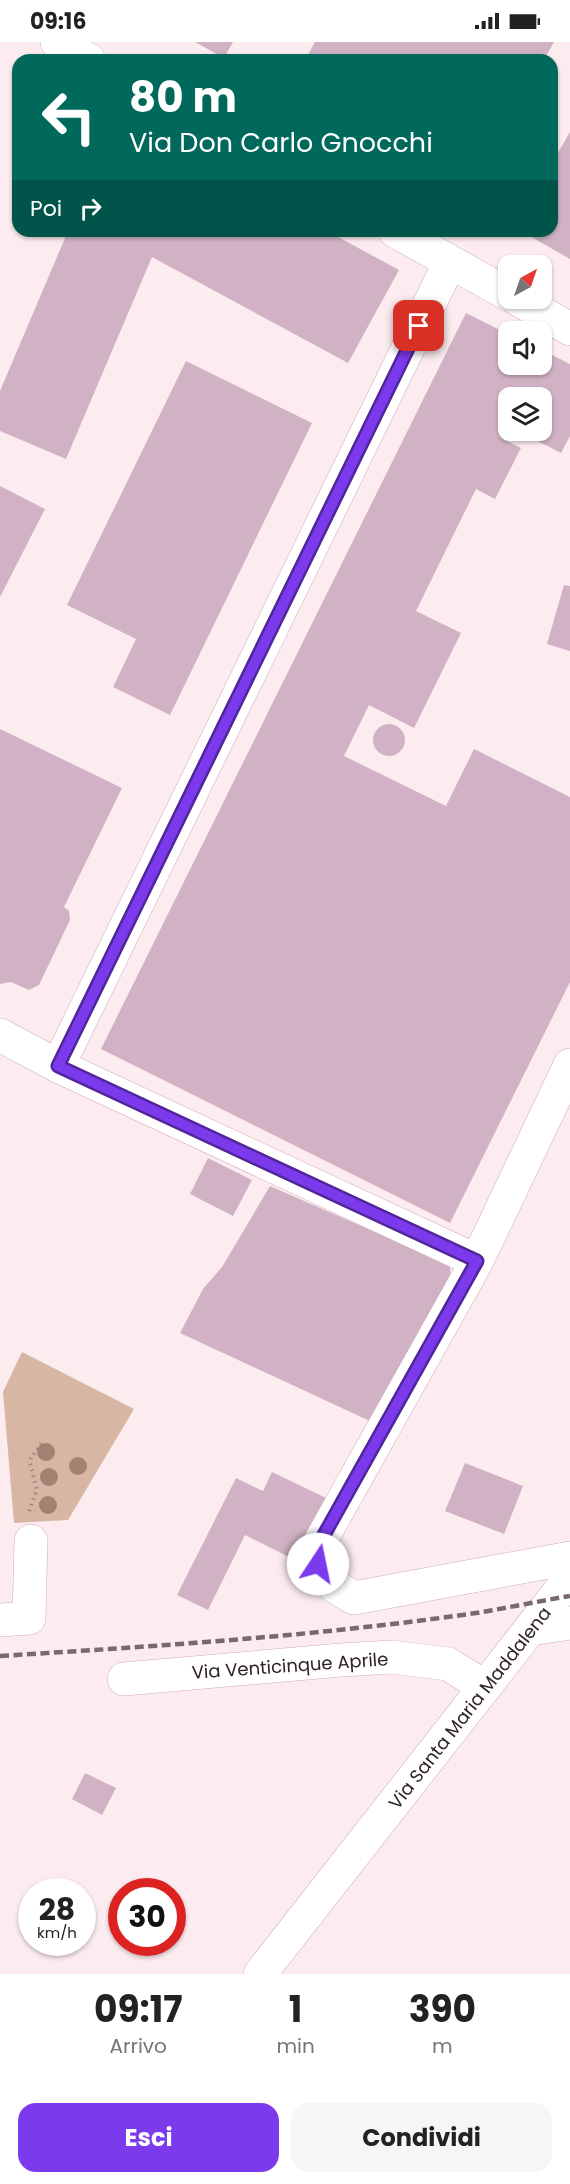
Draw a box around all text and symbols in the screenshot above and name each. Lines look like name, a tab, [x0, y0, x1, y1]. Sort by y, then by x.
text: 09:16	[30, 6, 86, 37]
text: 80 m	[129, 68, 237, 127]
icon: left	[30, 78, 108, 156]
text: Via Don Carlo Gnocchi	[129, 124, 433, 161]
icon: right	[74, 192, 107, 225]
text: Poi	[30, 193, 62, 224]
north arrow	[498, 255, 552, 309]
map controls	[498, 255, 552, 441]
pin	[393, 300, 444, 351]
icon: arrive	[402, 309, 435, 342]
button: sound	[498, 321, 552, 375]
button: layers	[498, 387, 552, 441]
position arrow	[286, 1532, 350, 1596]
street label: Via Santa Maria Maddalena	[383, 1601, 557, 1814]
street label: Via Venticinque Aprile	[191, 1646, 389, 1685]
speed limit sign: 30	[108, 1878, 186, 1956]
text: 28	[39, 1888, 75, 1931]
text: km/h	[37, 1922, 77, 1943]
text: 09:17	[94, 1984, 183, 2035]
text: 1	[289, 1984, 302, 2035]
text: 390	[409, 1984, 476, 2035]
text: Arrivo	[110, 2032, 167, 2060]
text: min	[276, 2032, 315, 2060]
text: m	[432, 2032, 453, 2060]
button: Esci	[18, 2103, 279, 2172]
button: Condividi	[291, 2103, 552, 2172]

